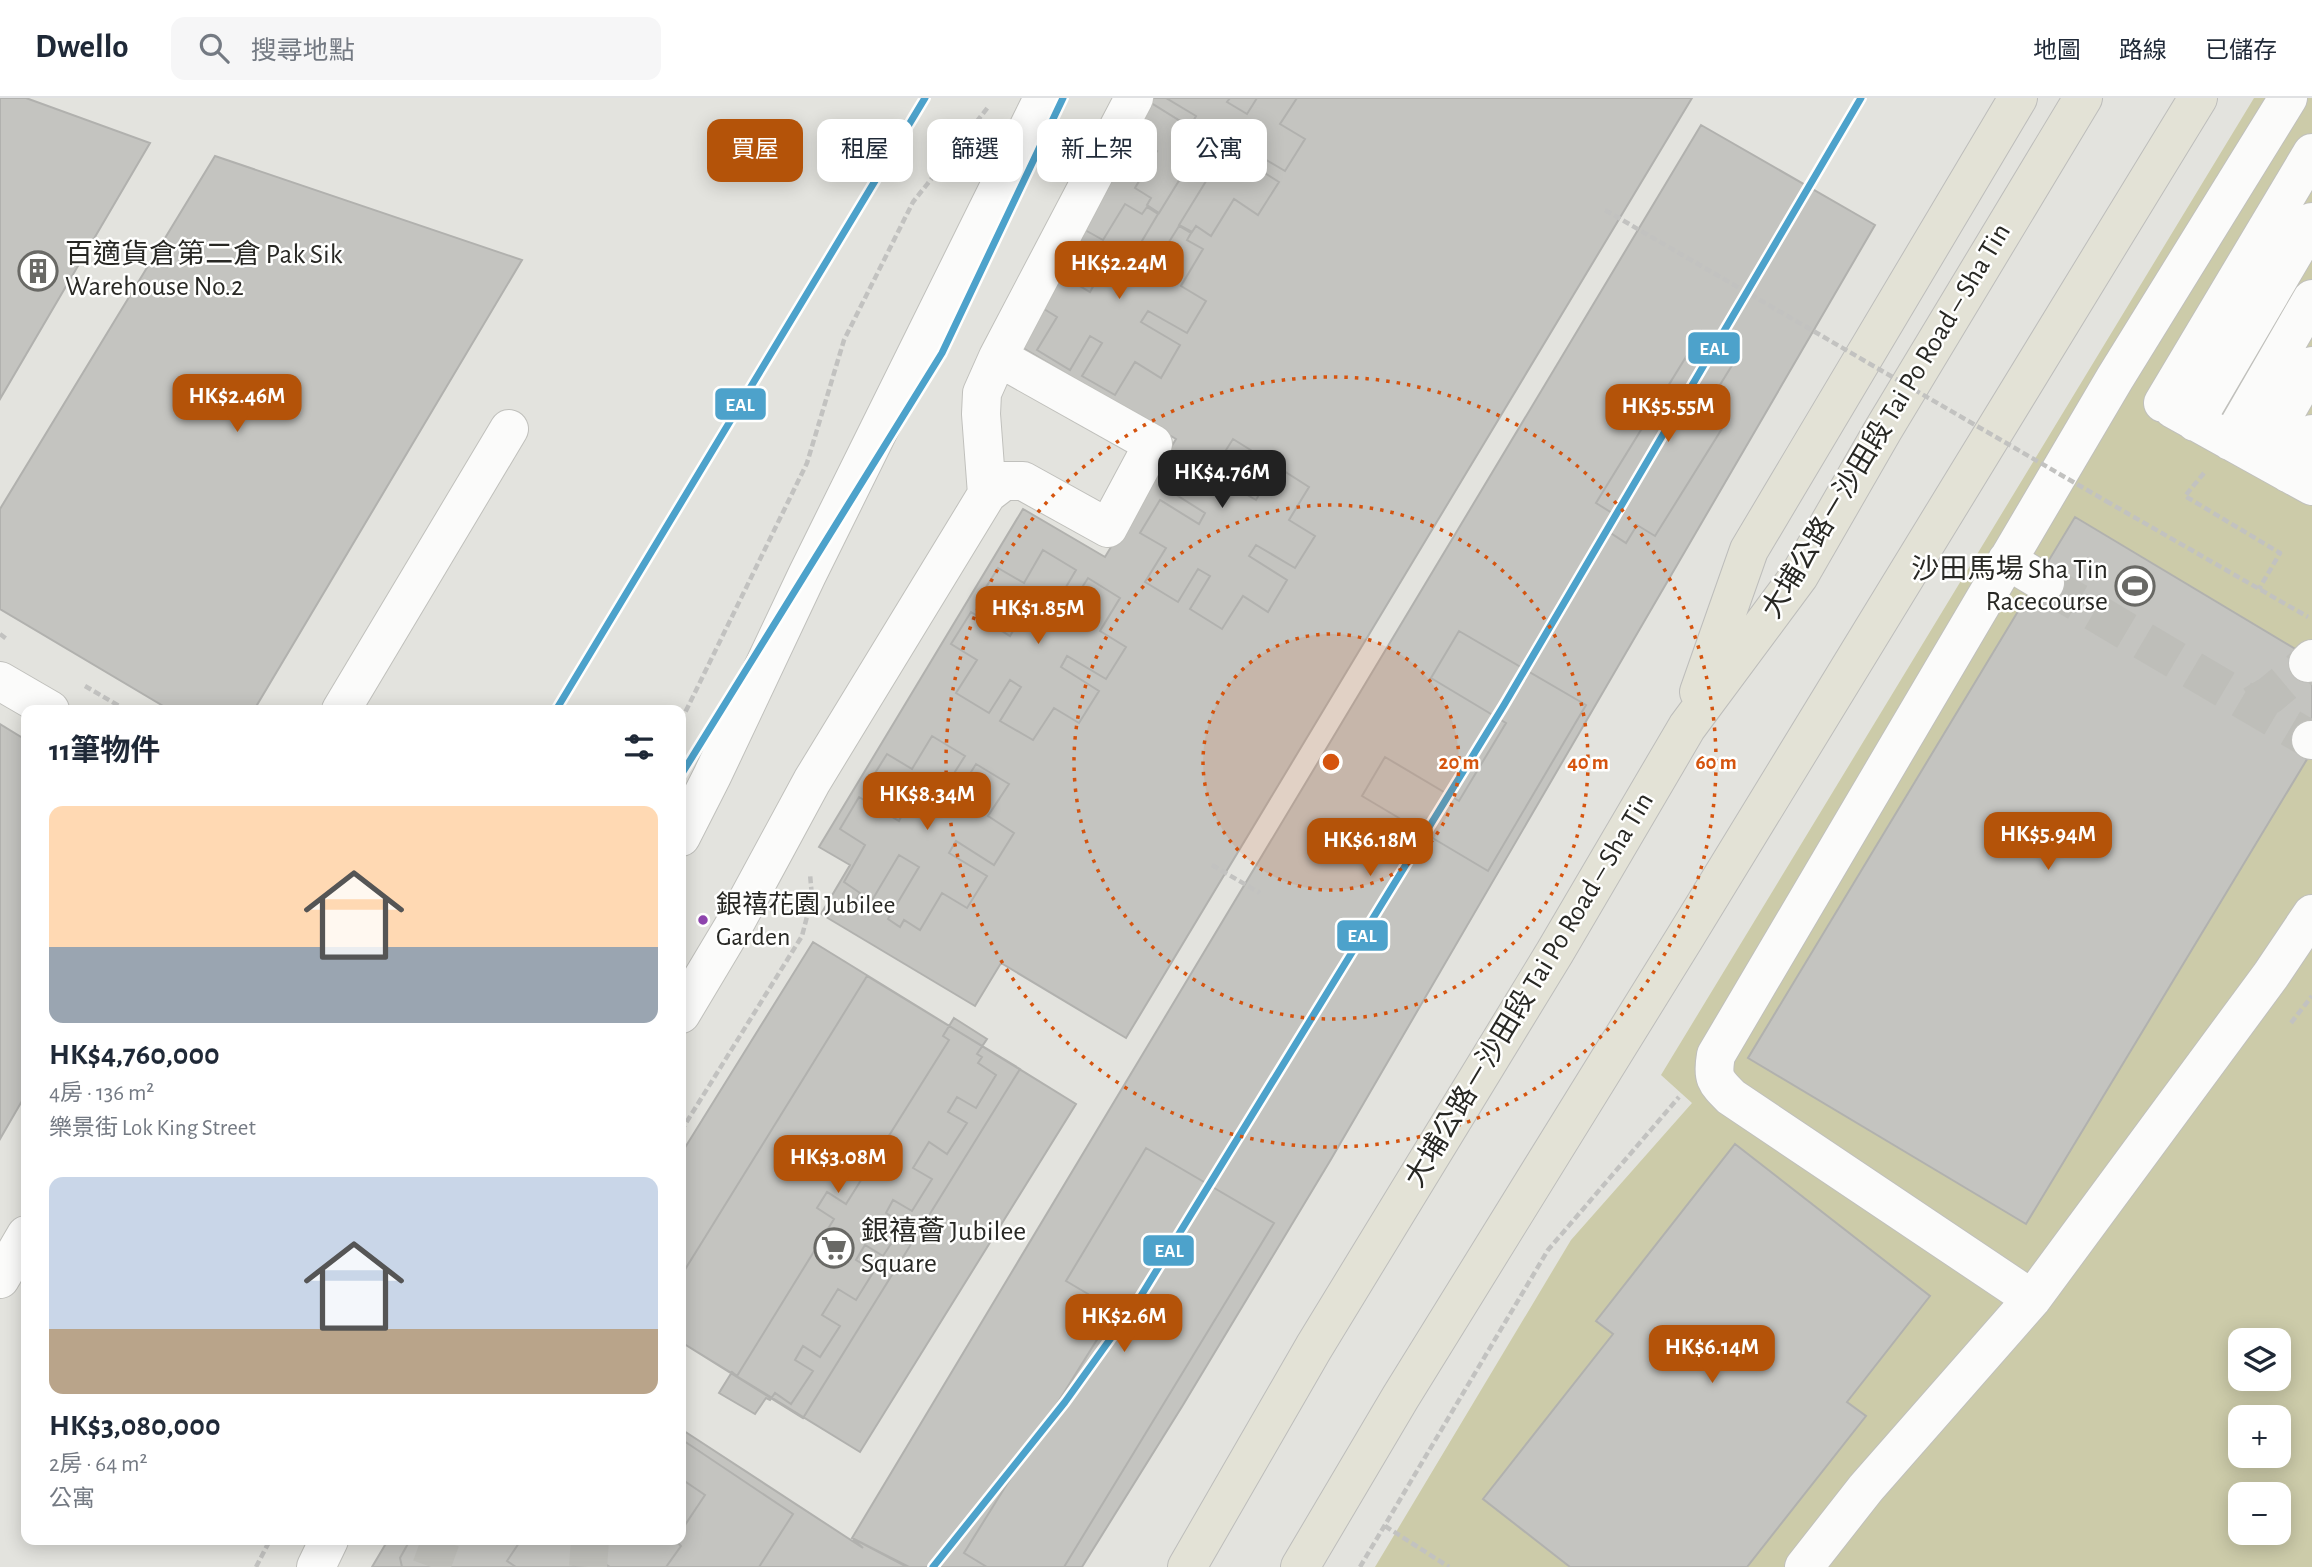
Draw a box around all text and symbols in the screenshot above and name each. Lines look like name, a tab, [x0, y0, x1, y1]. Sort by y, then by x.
search box	[171, 17, 661, 80]
icon: search	[195, 29, 233, 67]
text: Dwello	[35, 31, 129, 64]
text: 搜尋地點	[251, 38, 355, 64]
text: 地圖	[2033, 39, 2081, 63]
text: 路線	[2119, 39, 2167, 63]
text: 已儲存	[2205, 39, 2277, 63]
chip: 買屋	[707, 119, 803, 182]
chip: 租屋	[817, 119, 913, 182]
chip: 篩選	[927, 119, 1023, 182]
chip: 新上架	[1037, 119, 1157, 182]
chip: 公寓	[1171, 119, 1267, 182]
street label: 大埔公路－沙田段 Tai Po Road – Sha Tin	[1756, 218, 2016, 623]
place label: 百適貨倉第二倉 Pak Sik Warehouse No.2	[65, 239, 343, 301]
pin: HK$2.24M	[1047, 242, 1191, 301]
building icon: 百適貨倉第二倉 Pak Sik Warehouse No.2	[17, 250, 59, 292]
text: HK$2.24M	[1071, 252, 1167, 275]
line badge: EAL	[1687, 331, 1741, 365]
text: EAL	[1699, 340, 1729, 359]
pin: HK$2.46M	[165, 374, 309, 434]
pin: HK$5.55M	[1596, 384, 1740, 444]
text: HK$2.46M	[189, 385, 285, 408]
line badge: EAL	[714, 387, 767, 421]
text: HK$5.55M	[1621, 395, 1715, 418]
text: EAL	[725, 396, 755, 415]
pin: HK$4.76M	[1150, 450, 1294, 510]
text: HK$4.76M	[1174, 461, 1270, 484]
place label: 沙田馬場 Sha Tin Racecourse	[1911, 554, 2108, 616]
sports icon: 沙田馬場 Sha Tin Racecourse	[2114, 565, 2156, 607]
pin: HK$1.85M	[966, 587, 1110, 646]
text: HK$1.85M	[992, 597, 1084, 620]
icon: filters	[620, 728, 658, 766]
text: 11筆物件	[49, 736, 161, 766]
centre of rings	[1319, 750, 1343, 774]
text: 20 m	[1439, 752, 1479, 773]
text: 40 m	[1567, 752, 1609, 773]
text: 60 m	[1695, 752, 1737, 773]
pin: HK$8.34M	[855, 772, 999, 832]
text: HK$8.34M	[879, 783, 975, 806]
street label: 大埔公路－沙田段 Tai Po Road – Sha Tin	[1399, 787, 1659, 1192]
pin: HK$5.94M	[1976, 812, 2120, 872]
pin: HK$6.18M	[1298, 818, 1442, 878]
text: HK$5.94M	[2000, 823, 2096, 846]
text: HK$6.18M	[1323, 829, 1417, 852]
icon: home	[291, 852, 417, 978]
place label: 銀禧花園 Jubilee Garden	[716, 890, 895, 950]
marker: 銀禧花園 Jubilee Garden	[696, 913, 710, 927]
line badge: EAL	[1336, 919, 1389, 952]
text: EAL	[1347, 927, 1377, 946]
text: HK$4,760,000	[49, 1040, 220, 1070]
text: 4房 · 136 m²	[49, 1082, 154, 1105]
text: 樂景街 Lok King Street	[49, 1117, 256, 1140]
pin: HK$3.08M	[766, 1136, 910, 1195]
text: HK$3.08M	[790, 1146, 886, 1169]
place label: 銀禧薈 Jubilee Square	[861, 1216, 1026, 1278]
icon: home	[291, 1223, 417, 1349]
supermarket icon: 銀禧薈 Jubilee Square	[813, 1227, 855, 1269]
line badge: EAL	[1142, 1234, 1195, 1267]
text: EAL	[1154, 1242, 1184, 1261]
pin: HK$2.6M	[1059, 1294, 1189, 1354]
text: HK$2.6M	[1081, 1305, 1167, 1328]
pin: HK$6.14M	[1640, 1326, 1784, 1385]
map controls	[2228, 1328, 2291, 1545]
button: layers	[2228, 1328, 2291, 1391]
text: HK$6.14M	[1665, 1336, 1759, 1359]
button: +	[2228, 1405, 2291, 1468]
text: HK$3,080,000	[49, 1411, 221, 1441]
text: 2房 · 64 m²	[49, 1453, 147, 1476]
button: −	[2228, 1482, 2291, 1545]
text: 公寓	[49, 1488, 95, 1511]

